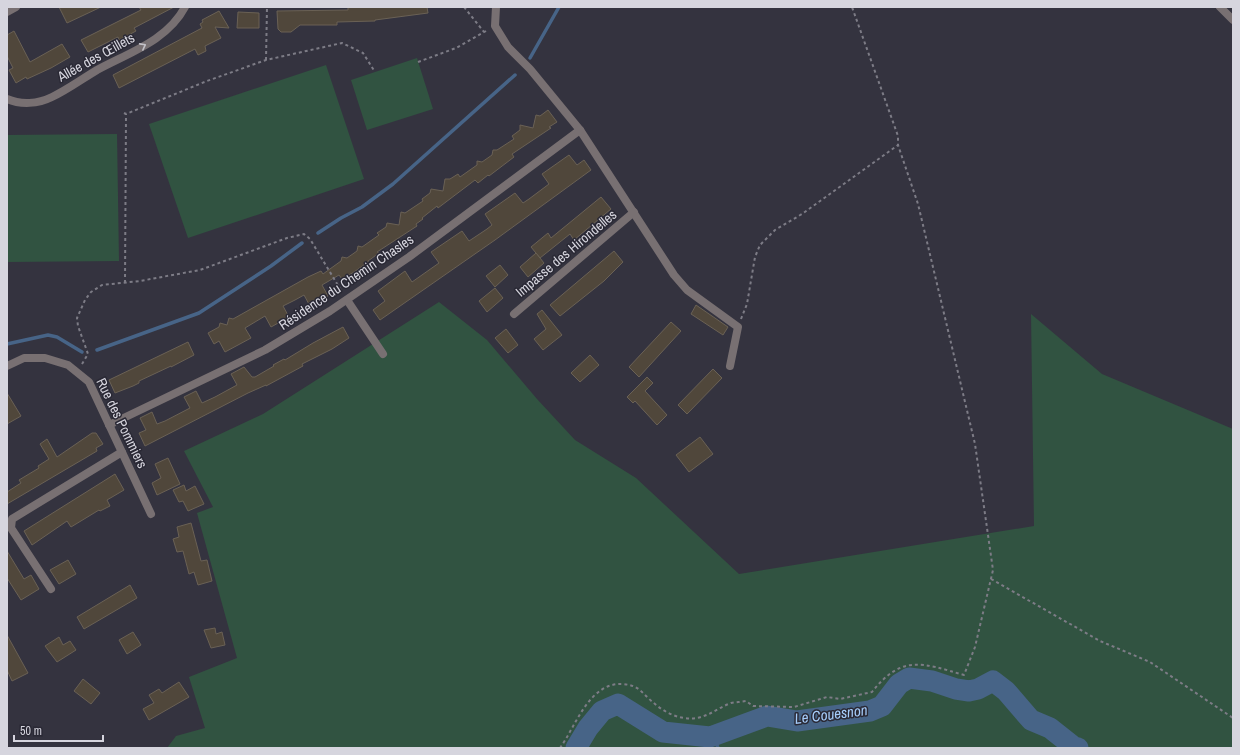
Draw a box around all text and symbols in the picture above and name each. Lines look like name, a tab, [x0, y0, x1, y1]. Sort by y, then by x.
street label: Allée des Œillets	[53, 28, 138, 86]
one-way arrow	[139, 43, 147, 50]
street label: Impasse des Hirondelles	[512, 205, 620, 301]
street label: Résidence du Chemin Chasles	[275, 230, 417, 334]
street label: Rue des Pommiers	[92, 375, 152, 471]
water label: Le Couesnon	[793, 699, 869, 729]
scale bar	[14, 717, 103, 743]
text: 50 m	[20, 723, 42, 739]

